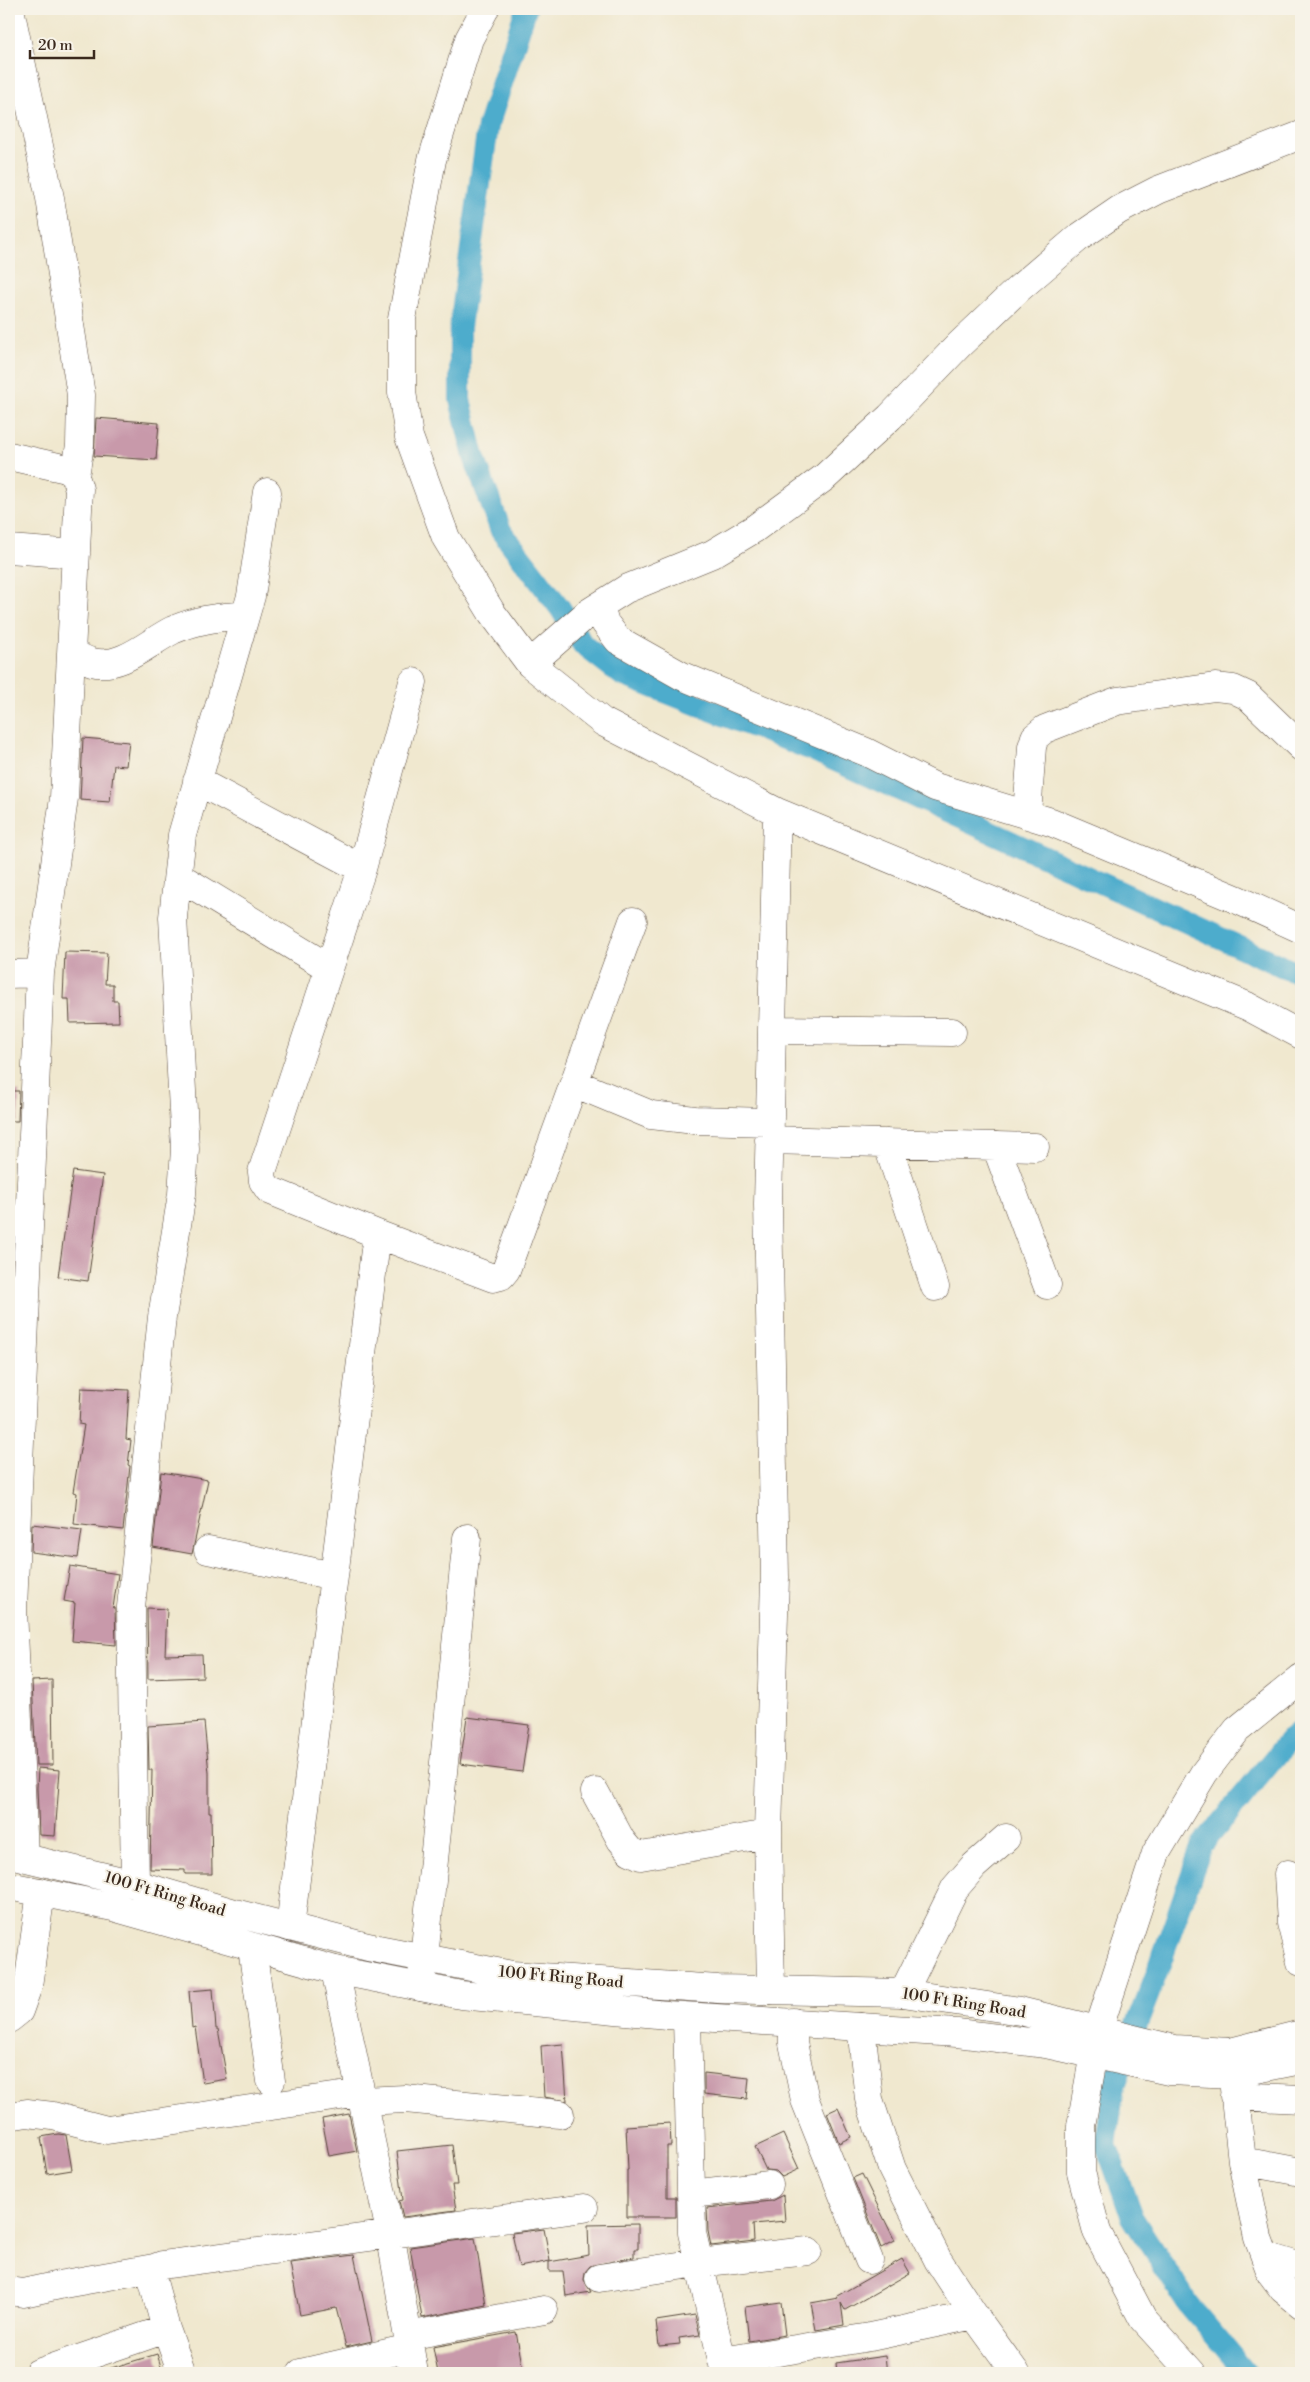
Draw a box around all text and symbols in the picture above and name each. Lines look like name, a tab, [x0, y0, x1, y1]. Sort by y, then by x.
scale bar	[30, 28, 94, 60]
text: 20 m	[38, 36, 73, 55]
street label: 100 Ft Ring Road	[102, 1867, 228, 1921]
street label: 100 Ft Ring Road	[498, 1962, 624, 1992]
street label: 100 Ft Ring Road	[901, 1983, 1027, 2023]

